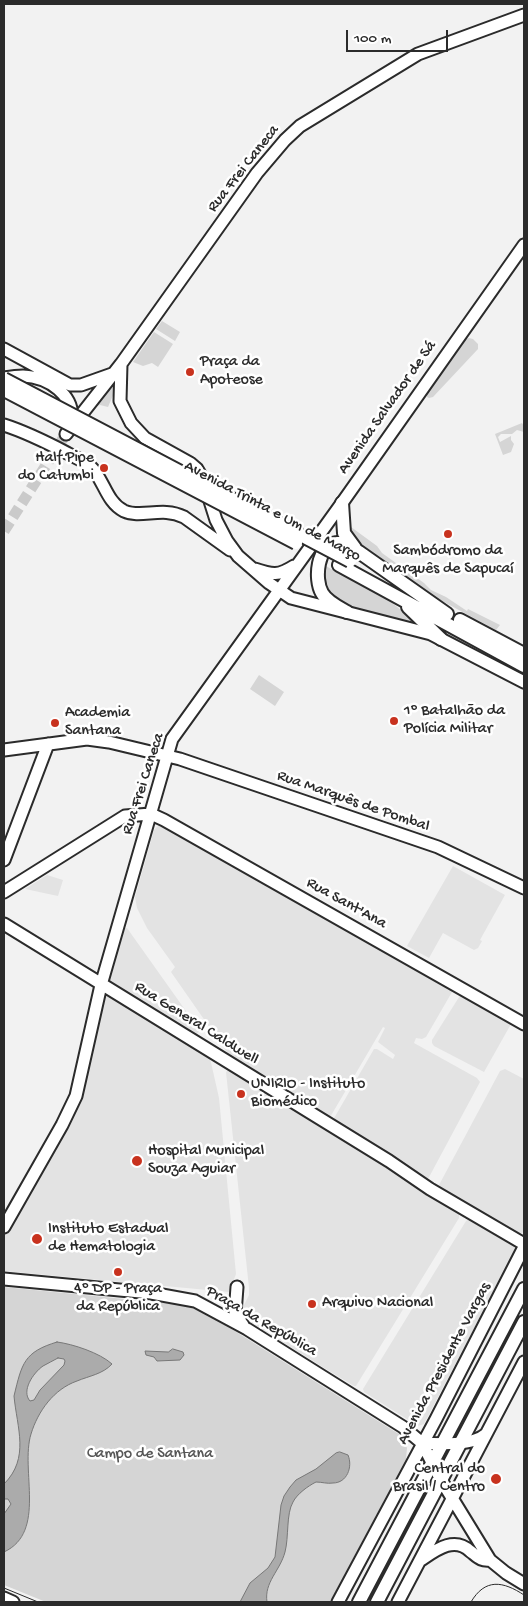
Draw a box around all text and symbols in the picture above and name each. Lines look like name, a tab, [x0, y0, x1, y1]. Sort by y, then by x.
scale bar	[348, 20, 450, 52]
text: 100 m	[354, 30, 391, 48]
street label: Rua Frei Caneca	[204, 121, 284, 217]
street label: Avenida Salvador de Sá	[335, 338, 441, 478]
place label: Praça da Apoteose	[200, 353, 263, 391]
marker: Praça da Apoteose	[184, 366, 196, 378]
place label: Half Pipe do Catumbi	[18, 449, 94, 487]
street label: Avenida Trinta e Um de Março	[180, 457, 364, 567]
marker: Half Pipe do Catumbi	[98, 462, 110, 474]
marker: Sambódromo da Marquês de Sapucaí	[442, 528, 454, 540]
place label: Sambódromo da Marquês de Sapucaí	[382, 542, 514, 580]
place label: 1º Batalhão da Polícia Militar	[404, 702, 505, 740]
place label: Academia Santana	[65, 704, 130, 742]
marker: 1º Batalhão da Polícia Militar	[388, 715, 400, 727]
marker: Academia Santana	[49, 717, 61, 729]
street label: Rua Frei Caneca	[119, 731, 169, 837]
street label: Rua Marquês de Pombal	[274, 767, 432, 837]
street label: Rua Sant'Ana	[302, 874, 390, 934]
street label: Rua General Caldwell	[130, 978, 262, 1070]
place label: UNIRIO - Instituto Biomédico	[251, 1075, 365, 1113]
marker: UNIRIO - Instituto Biomédico	[235, 1088, 247, 1100]
place label: Hospital Municipal Souza Aguiar	[148, 1142, 264, 1180]
marker: Hospital Municipal Souza Aguiar	[130, 1154, 144, 1168]
place label: Instituto Estadual de Hematologia	[48, 1220, 169, 1258]
marker: Instituto Estadual de Hematologia	[30, 1232, 44, 1246]
marker: 4º DP - Praça da República	[112, 1266, 124, 1278]
place label: 4º DP - Praça da República	[74, 1280, 162, 1318]
street label: Avenida Presidente Vargas	[394, 1280, 496, 1448]
street label: Praça da República	[202, 1282, 320, 1362]
place label: Arquivo Nacional	[322, 1294, 433, 1314]
marker: Arquivo Nacional	[306, 1298, 318, 1310]
park label: Campo de Santana	[87, 1445, 213, 1465]
place label: Central do Brasil / Centro	[393, 1460, 485, 1498]
marker: Central do Brasil / Centro	[489, 1472, 503, 1486]

